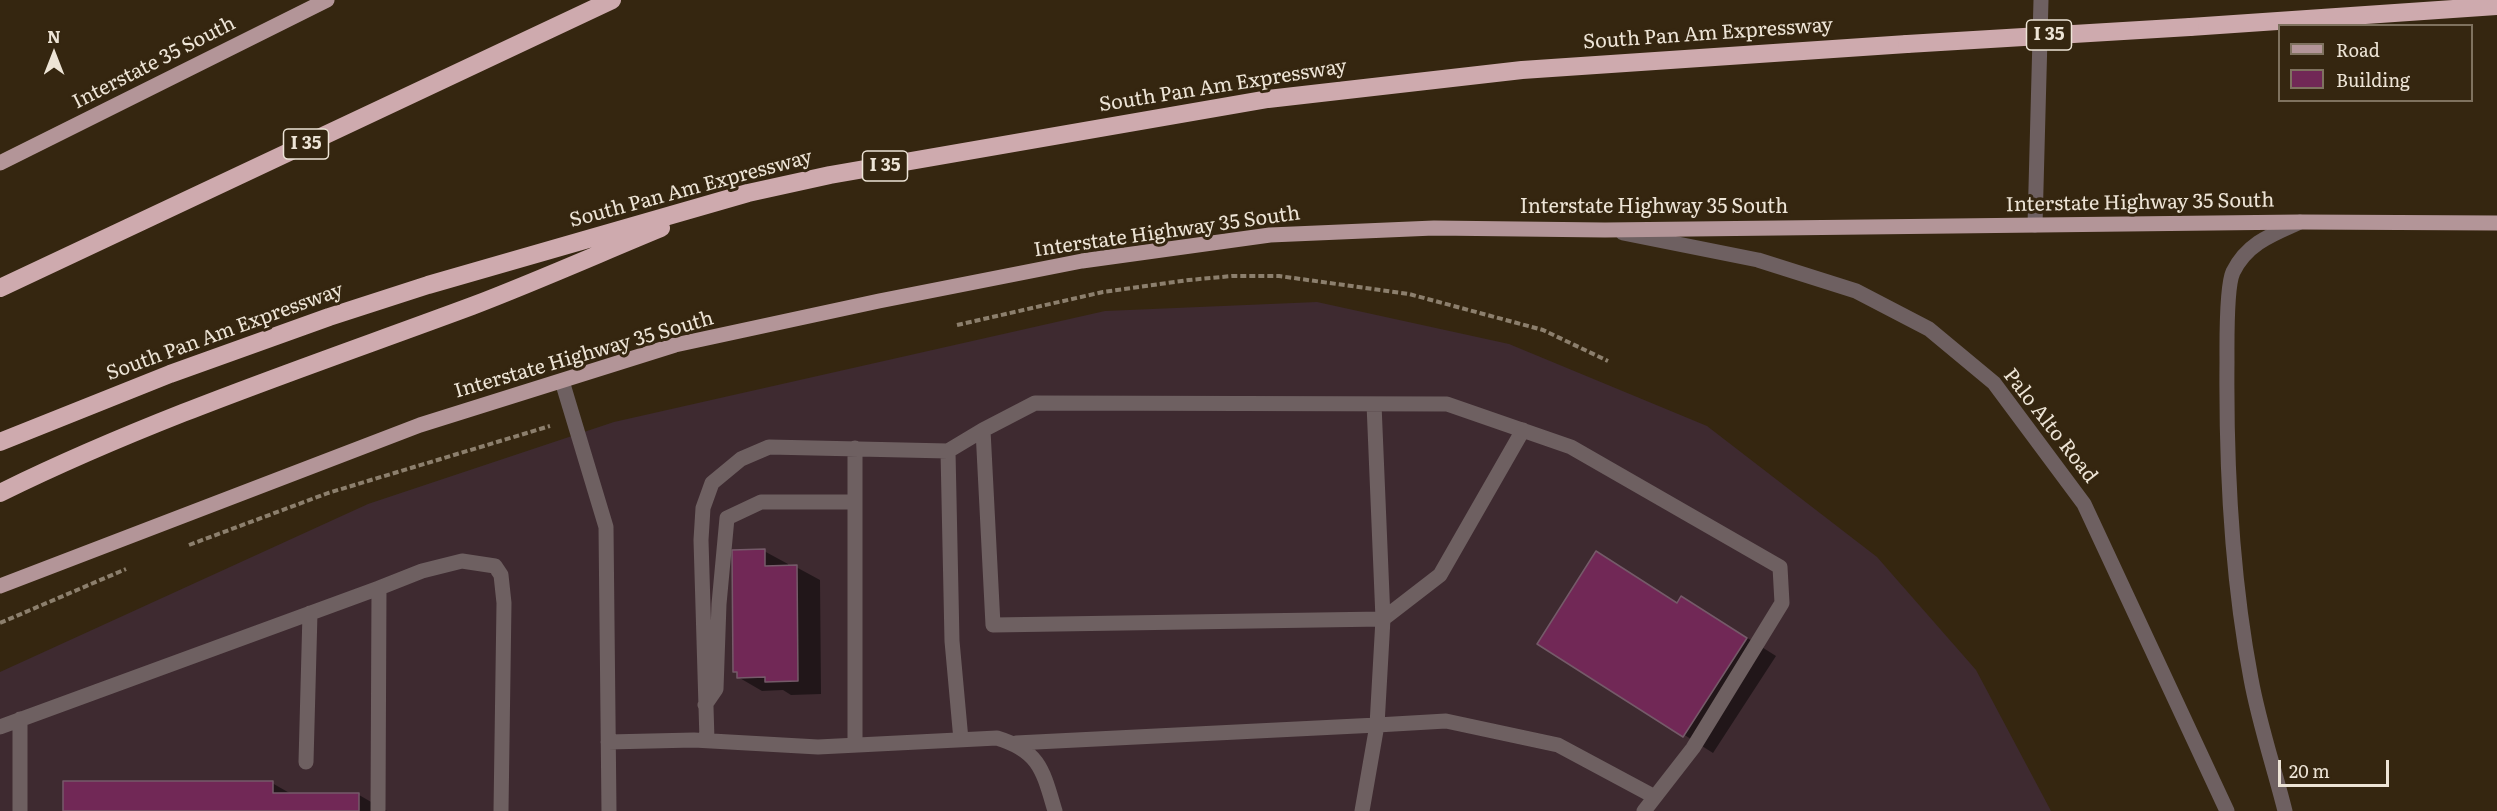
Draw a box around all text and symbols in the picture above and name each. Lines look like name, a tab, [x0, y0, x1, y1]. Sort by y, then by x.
street label: Interstate 35 South	[69, 12, 239, 114]
street label: South Pan Am Expressway	[1582, 13, 1834, 55]
road number: I 35	[2026, 20, 2072, 50]
north arrow	[24, 24, 84, 84]
text: N	[47, 24, 61, 48]
legend	[2278, 24, 2473, 102]
text: Road	[2336, 36, 2380, 63]
street label: South Pan Am Expressway	[1097, 55, 1349, 117]
text: Building	[2336, 66, 2410, 93]
road number: I 35	[284, 129, 328, 159]
street label: South Pan Am Expressway	[567, 145, 815, 233]
road number: I 35	[862, 151, 908, 181]
street label: Interstate Highway 35 South	[2005, 189, 2275, 217]
street label: Interstate Highway 35 South	[1520, 195, 1788, 219]
street label: Interstate Highway 35 South	[1032, 201, 1302, 263]
street label: South Pan Am Expressway	[103, 278, 347, 386]
street label: Interstate Highway 35 South	[452, 306, 716, 404]
street label: Palo Alto Road	[1998, 364, 2102, 488]
scale bar	[2281, 748, 2392, 786]
text: 20 m	[2289, 757, 2330, 784]

